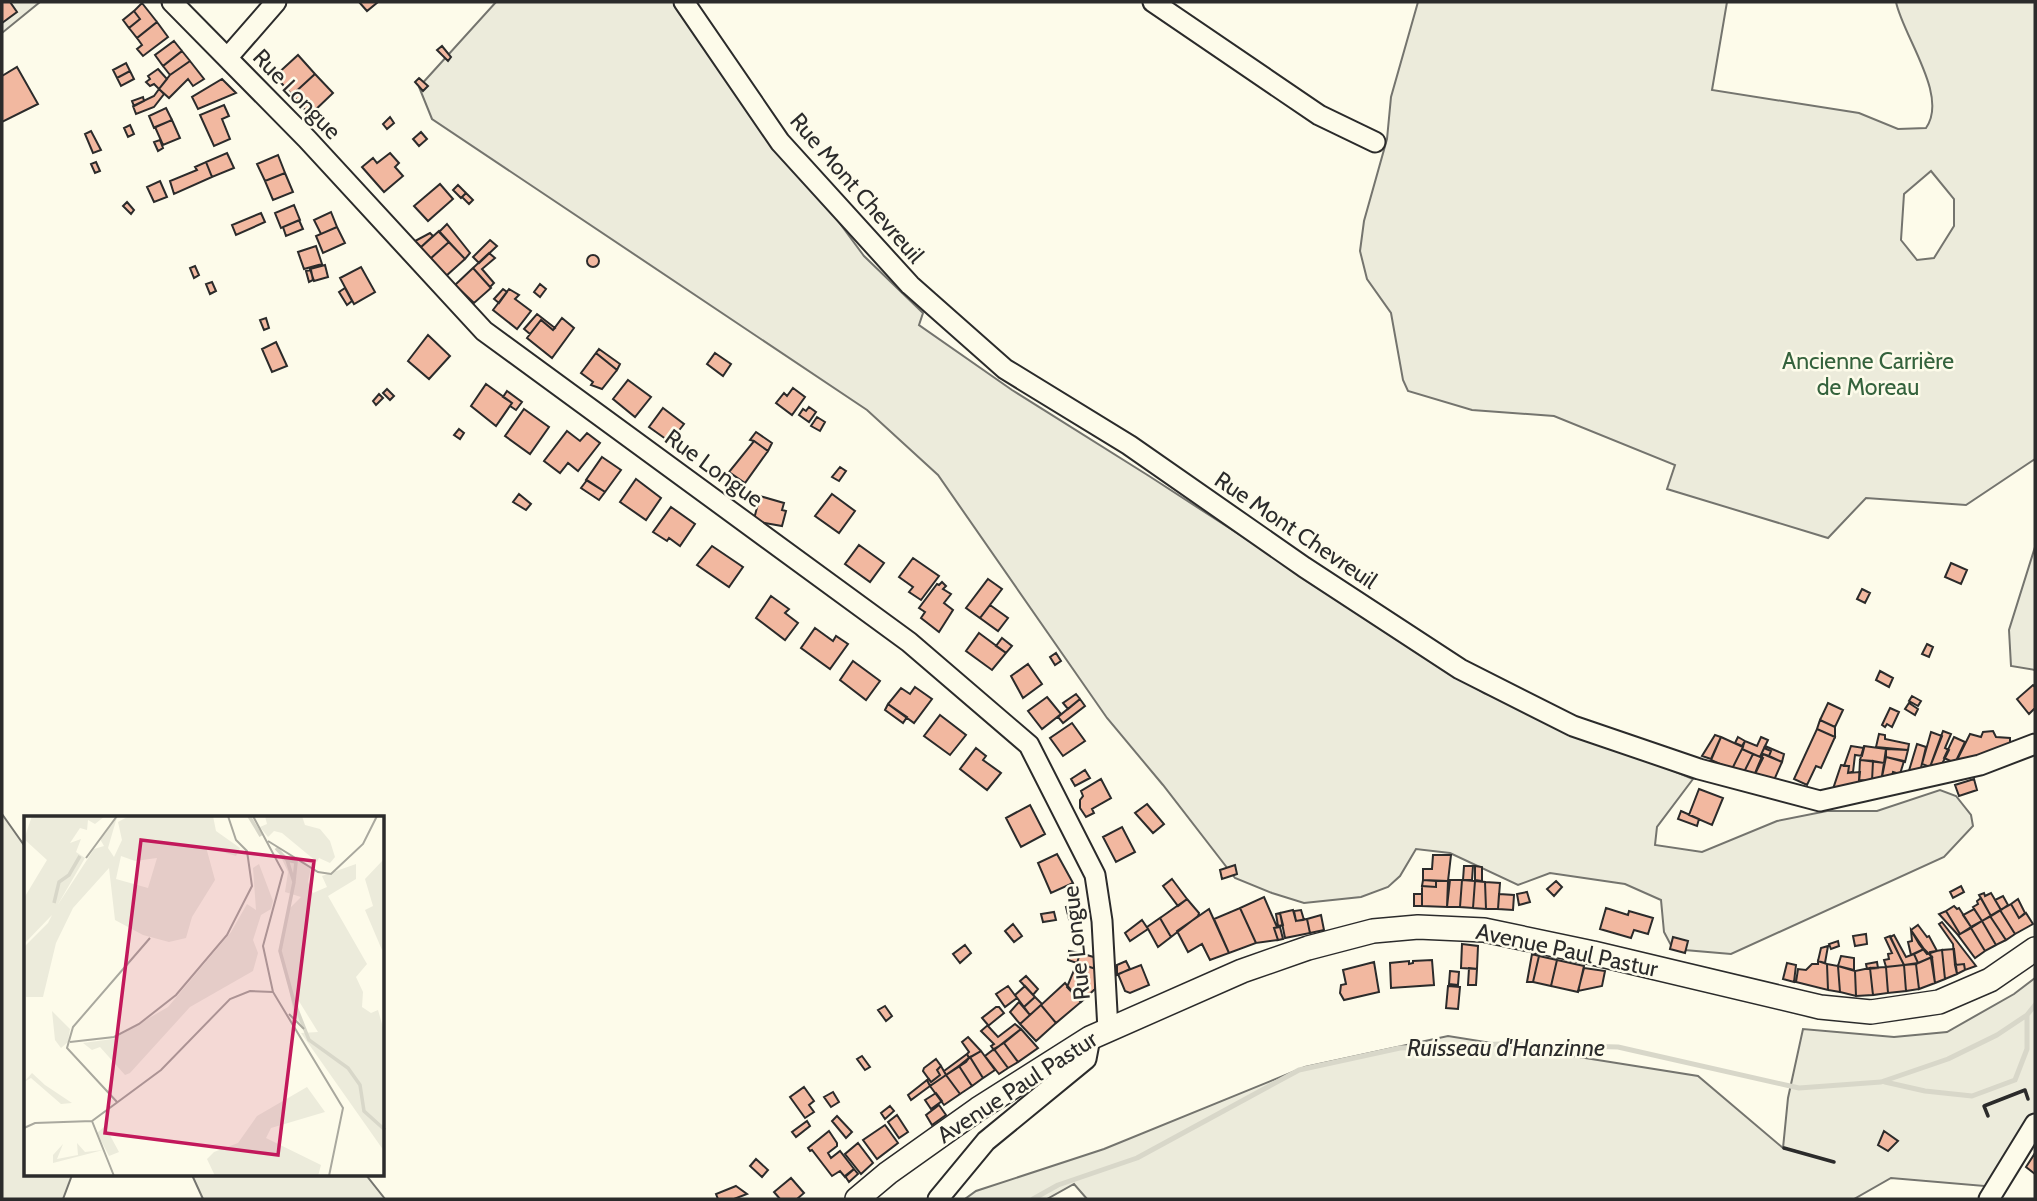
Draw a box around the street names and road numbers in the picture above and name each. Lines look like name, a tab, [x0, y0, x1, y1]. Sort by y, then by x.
street label: Rue Longue	[247, 43, 347, 145]
street label: Rue Mont Chevreuil	[784, 107, 930, 269]
street label: Rue Longue	[659, 423, 769, 513]
street label: Rue Mont Chevreuil	[1209, 465, 1383, 595]
street label: Rue Longue	[1056, 884, 1096, 1001]
street label: Avenue Paul Pastur	[1474, 917, 1661, 983]
street label: Avenue Paul Pastur	[932, 1024, 1103, 1149]

